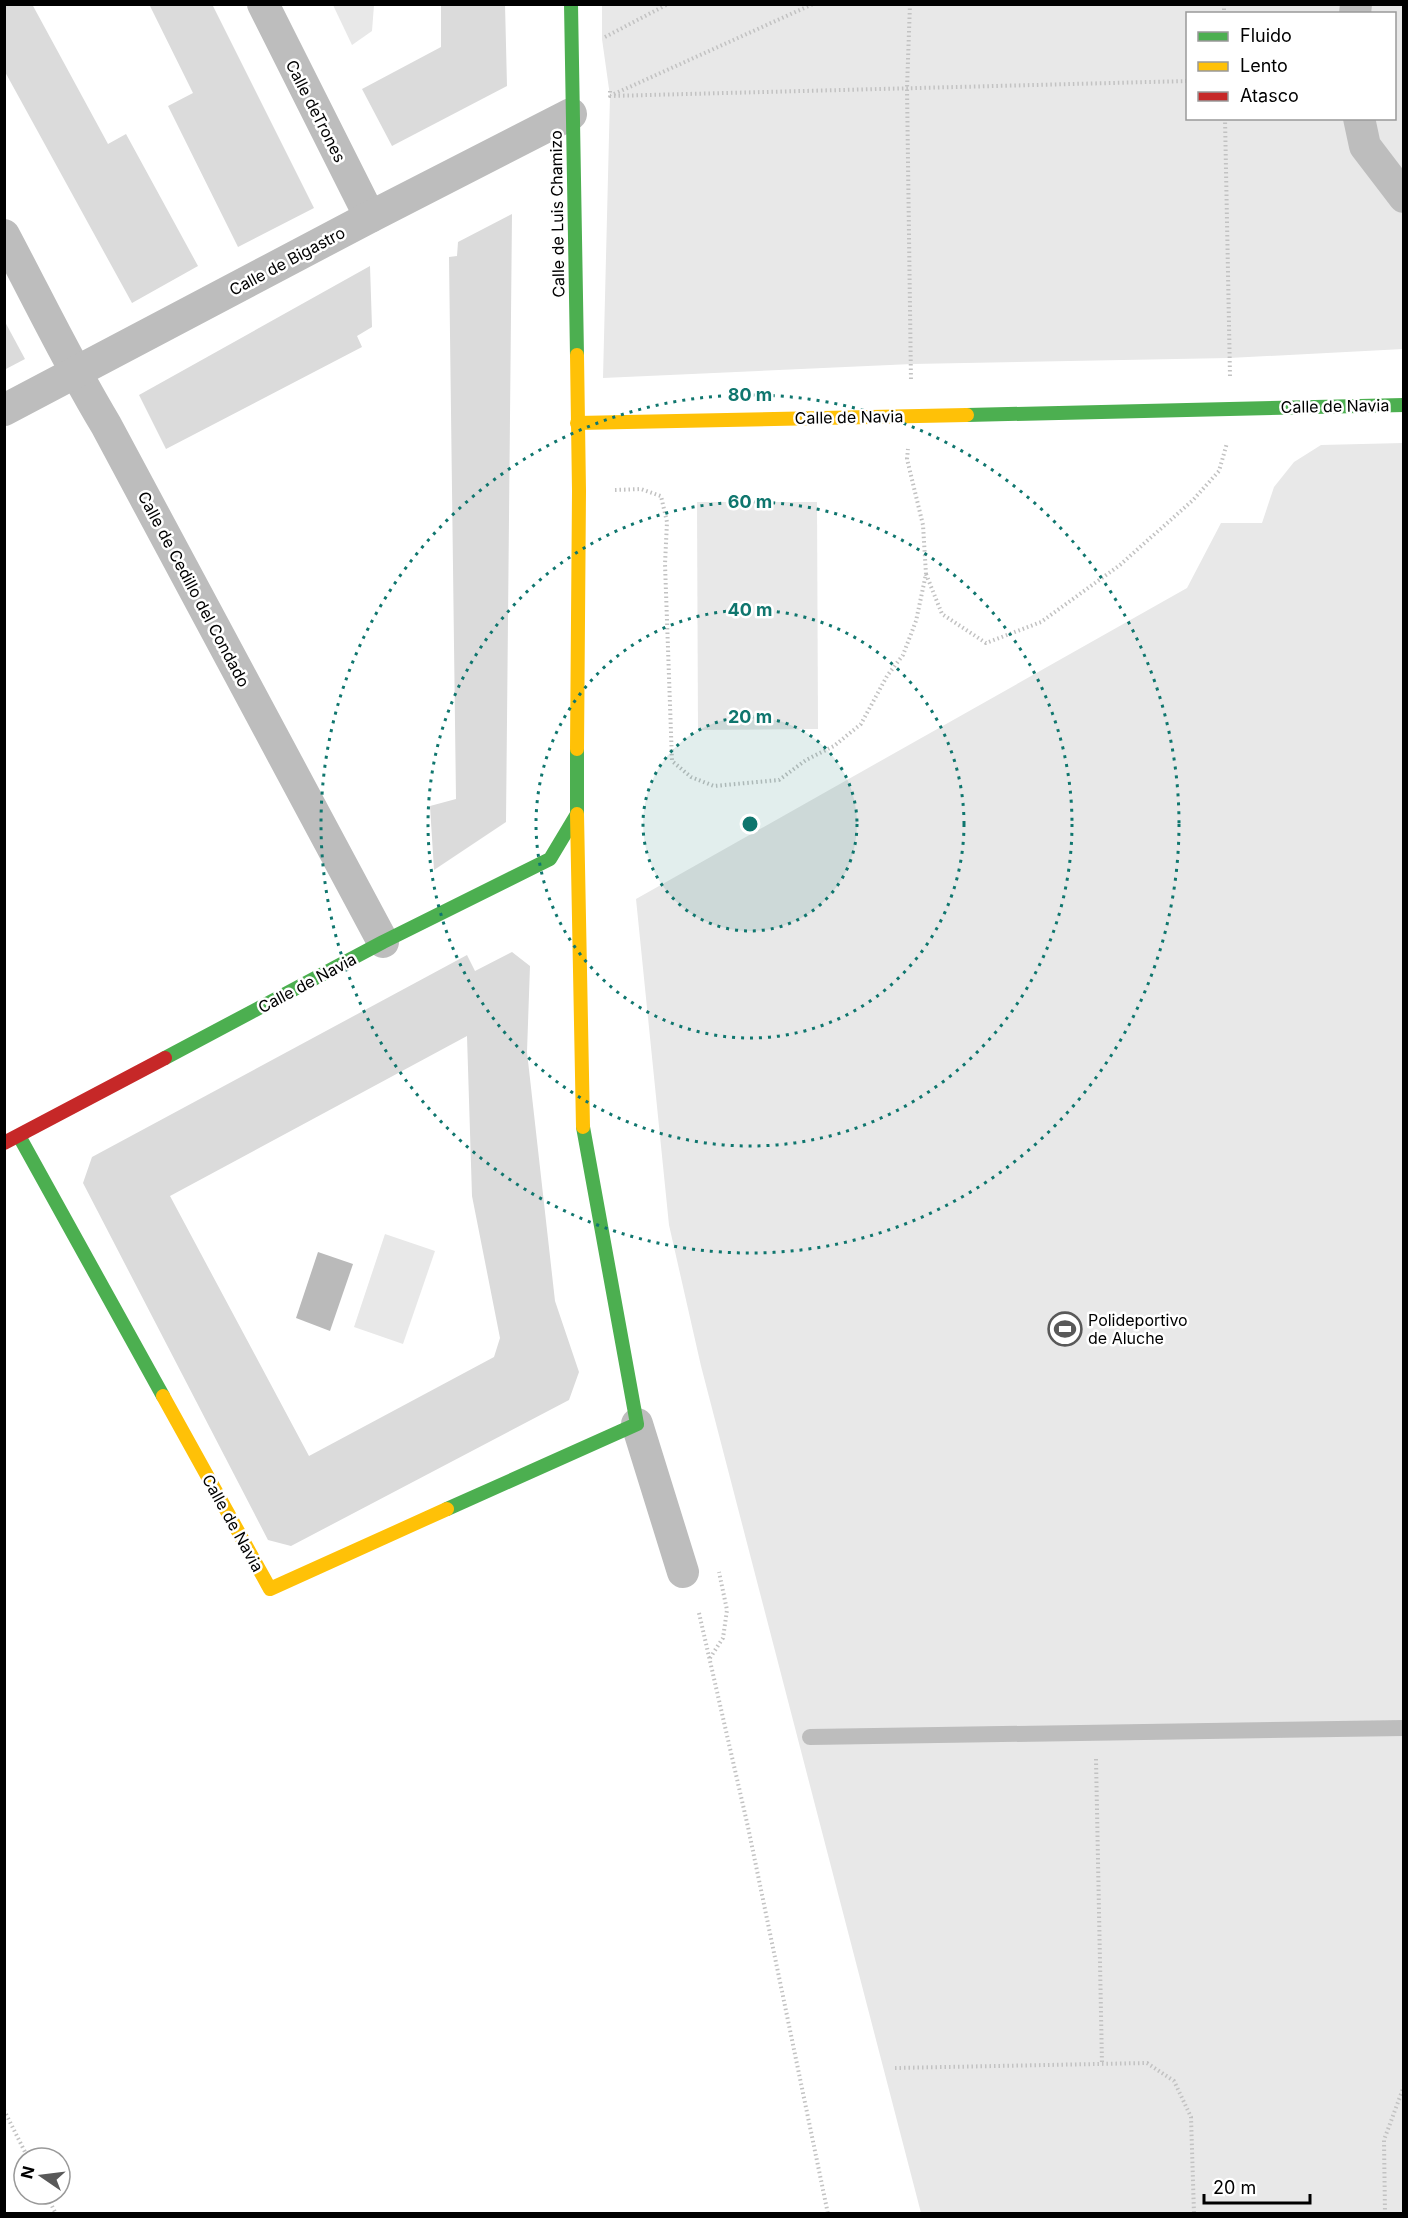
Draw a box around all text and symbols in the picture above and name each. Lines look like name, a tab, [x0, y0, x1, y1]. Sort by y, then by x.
legend	[1186, 12, 1396, 120]
text: Fluido	[1240, 25, 1292, 46]
text: Lento	[1240, 55, 1288, 76]
street label: Calle deTrones	[282, 57, 350, 165]
text: Atasco	[1240, 85, 1299, 106]
street label: Calle de Luis Chamizo	[546, 130, 568, 298]
street label: Calle de Bigastro	[226, 222, 348, 300]
text: 80 m	[728, 384, 772, 405]
street label: Calle de Navia	[1281, 395, 1389, 417]
street label: Calle de Navia	[795, 406, 903, 428]
street label: Calle de Cedillo del Condado	[134, 488, 254, 690]
text: 60 m	[728, 491, 772, 512]
text: 40 m	[728, 599, 773, 620]
text: 20 m	[728, 706, 772, 727]
centre of rings	[740, 814, 760, 834]
street label: Calle de Navia	[254, 949, 360, 1017]
place label: Polideportivo de Aluche	[1088, 1310, 1188, 1348]
sports icon: Polideportivo de Aluche	[1047, 1311, 1083, 1347]
street label: Calle de Navia	[198, 1471, 268, 1575]
north arrow	[12, 2146, 72, 2206]
text: N	[16, 2164, 39, 2181]
scale bar	[1204, 2167, 1310, 2205]
text: 20 m	[1213, 2177, 1256, 2198]

